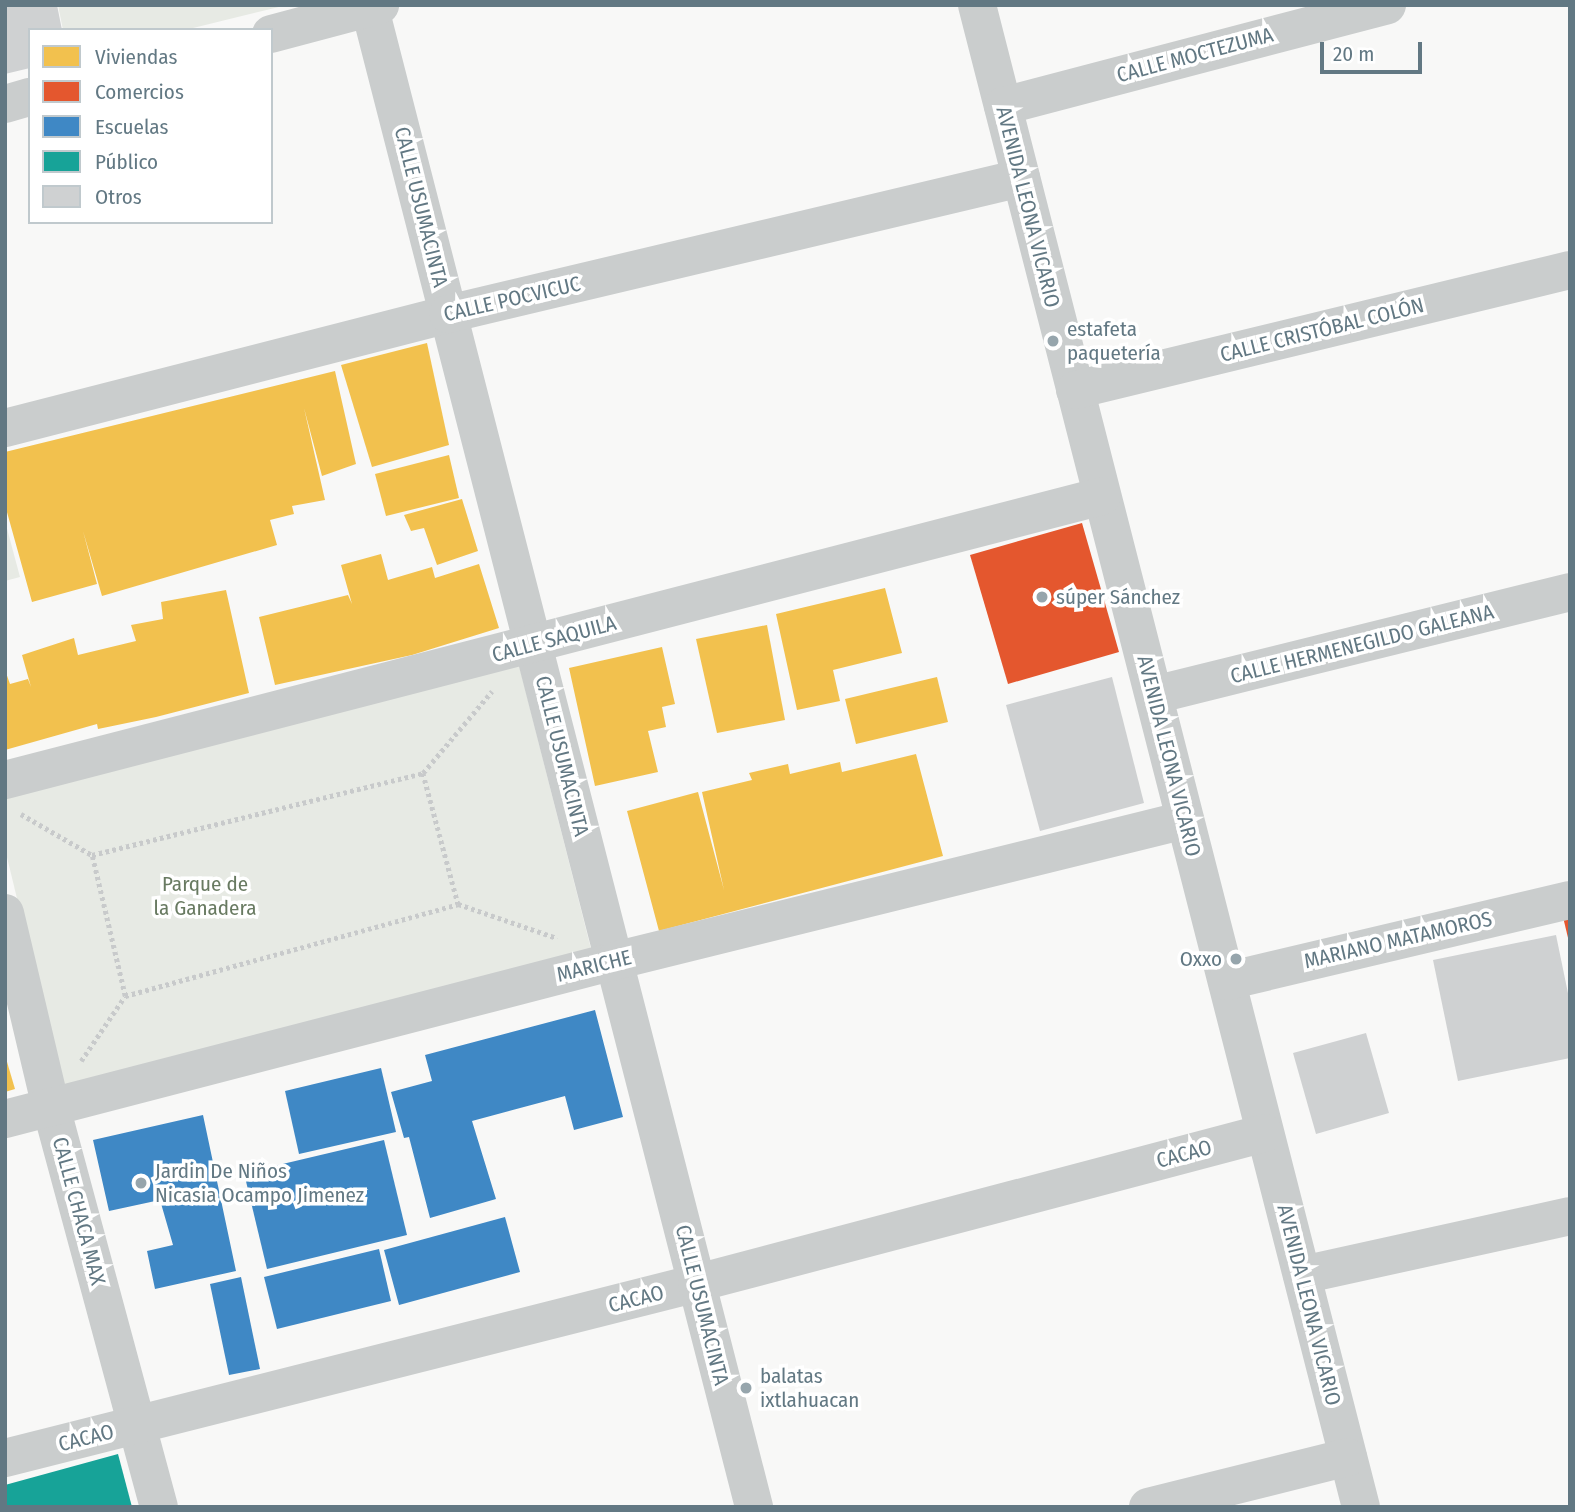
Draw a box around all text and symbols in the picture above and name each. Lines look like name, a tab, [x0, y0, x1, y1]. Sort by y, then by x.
street label: CALLE MOCTEZUMA	[1114, 22, 1276, 88]
legend	[28, 28, 273, 224]
scale bar	[1323, 28, 1424, 72]
text: 20 m	[1333, 41, 1374, 67]
text: Viviendas	[95, 44, 177, 70]
text: Comercios	[95, 79, 184, 105]
street label: AVENIDA LEONA VICARIO	[991, 104, 1065, 310]
text: Escuelas	[95, 114, 168, 140]
street label: CALLE USUMACINTA	[389, 124, 453, 290]
text: Público	[95, 149, 158, 175]
text: Otros	[95, 184, 142, 210]
street label: CALLE POCVICUC	[441, 271, 583, 327]
street label: CALLE CRISTÓBAL COLÓN	[1217, 292, 1427, 368]
place label: estafeta paquetería	[1067, 316, 1161, 366]
marker: estafeta paquetería	[1045, 333, 1061, 349]
place label: súper Sánchez	[1056, 584, 1180, 610]
marker: súper Sánchez	[1034, 589, 1050, 605]
street label: CALLE HERMENEGILDO GALEANA	[1228, 599, 1496, 689]
street label: CALLE SAQUILA	[489, 610, 619, 668]
street label: AVENIDA LEONA VICARIO	[1132, 653, 1206, 859]
street label: CALLE USUMACINTA	[530, 673, 594, 839]
park label: Parque de la Ganadera	[154, 871, 256, 921]
street label: MARIANO MATAMOROS	[1302, 906, 1494, 974]
street label: MARICHE	[554, 945, 634, 987]
place label: Oxxo	[1180, 946, 1222, 972]
marker: Oxxo	[1228, 951, 1244, 967]
street label: CALLE CHACA MAX	[47, 1134, 111, 1288]
street label: CACAO	[1154, 1135, 1214, 1173]
place label: Jardin De Niños Nicasia Ocampo Jimenez	[155, 1158, 364, 1208]
marker: Jardin De Niños Nicasia Ocampo Jimenez	[133, 1175, 149, 1191]
street label: AVENIDA LEONA VICARIO	[1272, 1202, 1346, 1408]
street label: CALLE USUMACINTA	[670, 1222, 734, 1388]
street label: CACAO	[606, 1280, 666, 1318]
place label: balatas ixtlahuacan	[760, 1363, 859, 1413]
marker: balatas ixtlahuacan	[738, 1380, 754, 1396]
street label: CACAO	[56, 1419, 116, 1457]

